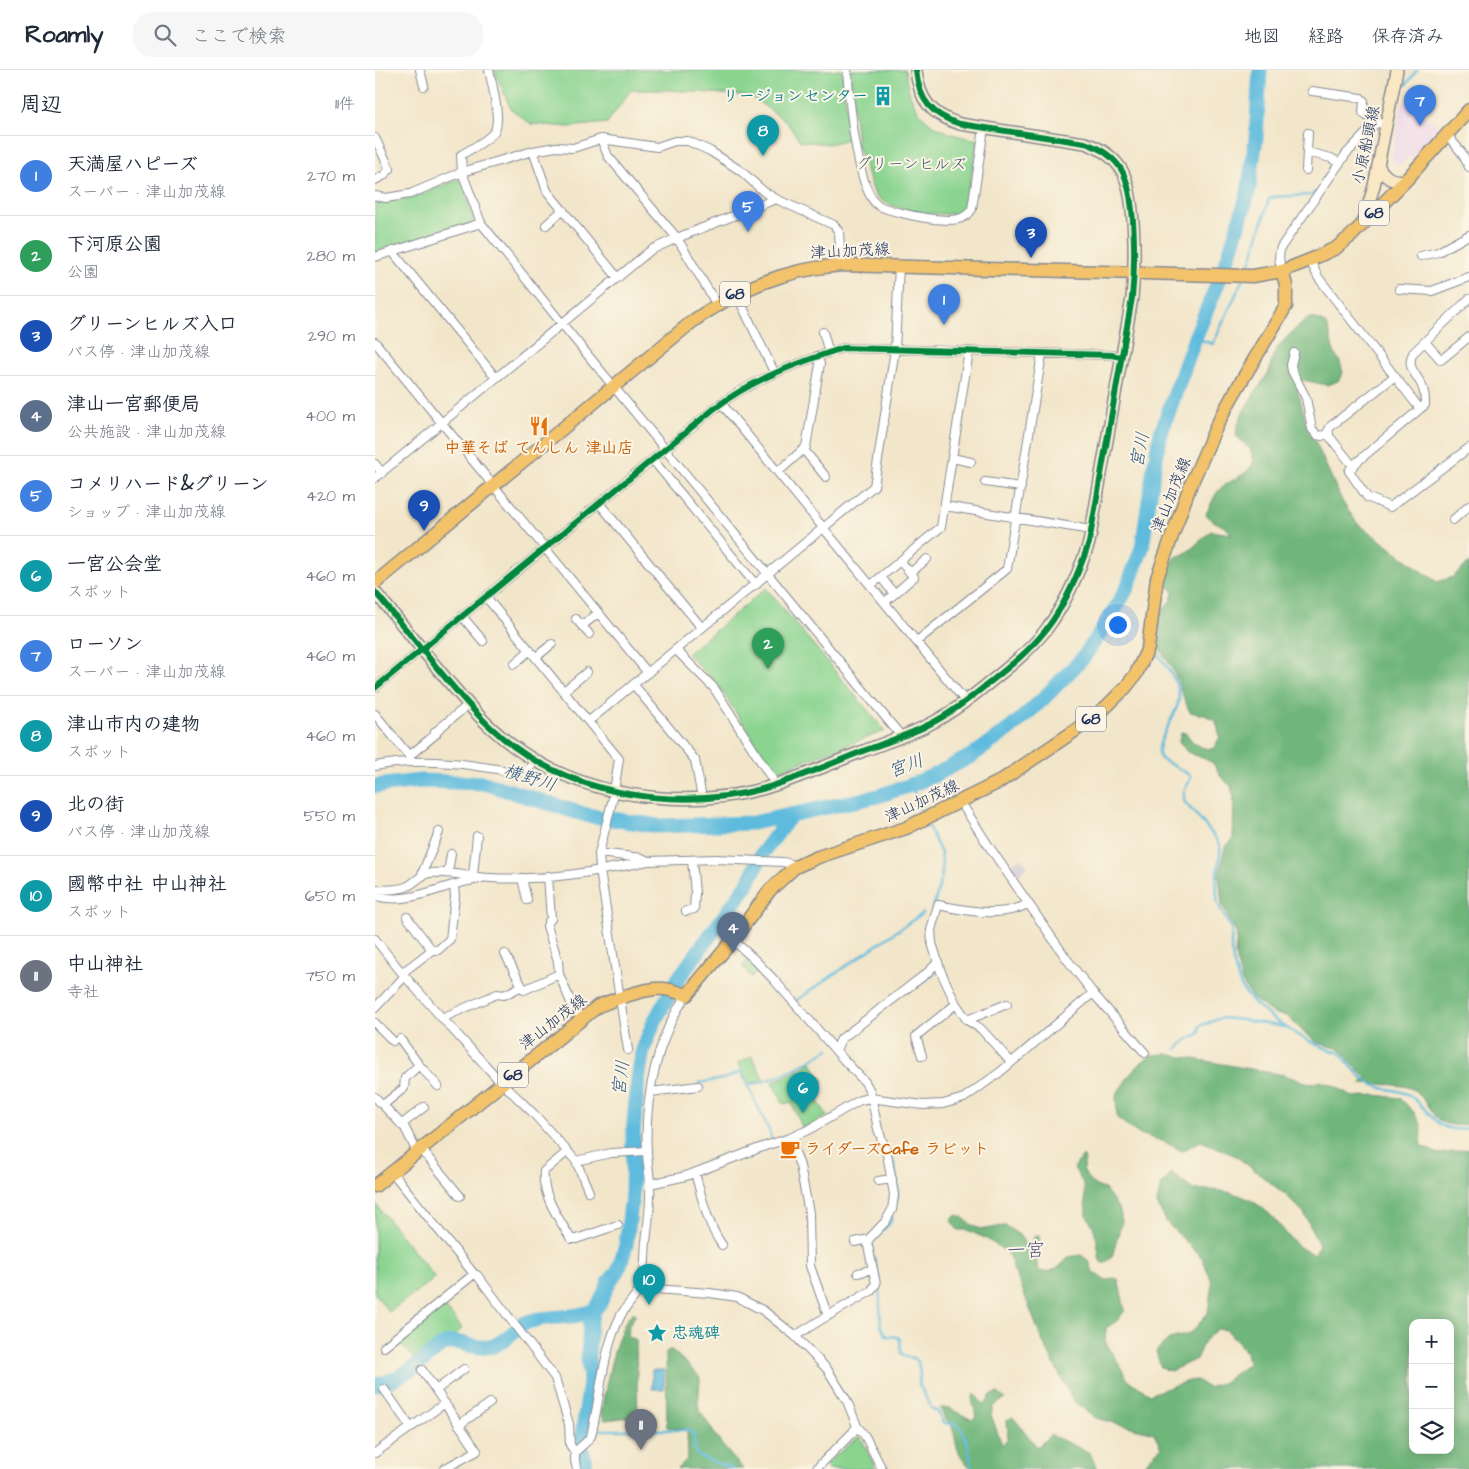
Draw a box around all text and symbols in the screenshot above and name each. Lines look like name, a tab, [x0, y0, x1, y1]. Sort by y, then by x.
search box	[133, 12, 483, 57]
text: Roamly	[25, 18, 103, 52]
icon: search	[151, 21, 179, 49]
text: ここで検索	[191, 23, 286, 50]
text: 地図	[1244, 24, 1280, 49]
text: 経路	[1308, 24, 1344, 49]
text: 保存済み	[1372, 24, 1444, 49]
place label: リージョンセンター	[723, 85, 868, 107]
building icon: リージョンセンター	[872, 85, 894, 107]
pin: 7	[1404, 85, 1436, 126]
text: 周辺	[20, 90, 62, 119]
text: 11件	[335, 93, 355, 115]
street label: 小原船頭線	[1347, 104, 1385, 186]
pin: 8	[747, 115, 779, 156]
text: 天満屋ハピーズ	[67, 151, 198, 178]
park label: グリーンヒルズ	[856, 153, 966, 175]
text: 1	[35, 165, 37, 187]
text: 270 m	[307, 165, 355, 187]
text: スーパー · 津山加茂線	[67, 181, 225, 203]
pin: 5	[732, 191, 764, 232]
road number: 68	[1359, 200, 1389, 226]
pin: 3	[1015, 217, 1047, 258]
text: 下河原公園	[67, 231, 162, 258]
street label: 津山加茂線	[809, 238, 891, 264]
text: 2	[31, 245, 41, 267]
text: 280 m	[307, 245, 355, 267]
text: 公園	[67, 261, 99, 283]
road number: 68	[720, 282, 750, 306]
pin: 1	[928, 284, 960, 325]
text: グリーンヒルズ入口	[67, 311, 237, 338]
text: 3	[32, 325, 40, 347]
text: 290 m	[308, 325, 355, 347]
text: バス停 · 津山加茂線	[67, 341, 210, 363]
text: 津山一宮郵便局	[67, 391, 200, 418]
text: 4	[31, 405, 41, 427]
text: 400 m	[305, 405, 355, 427]
restaurant icon: 中華そば てんしん 津山店	[528, 415, 550, 437]
text: 公共施設 · 津山加茂線	[67, 421, 226, 443]
water label: 宮川	[1124, 430, 1156, 470]
place label: 中華そば てんしん 津山店	[445, 437, 633, 459]
street label: 津山加茂線	[1146, 454, 1196, 536]
text: コメリハード&グリーン	[67, 471, 269, 498]
text: 5	[30, 485, 42, 507]
text: 420 m	[306, 485, 355, 507]
pin: 9	[408, 490, 440, 531]
text: ショップ · 津山加茂線	[67, 501, 225, 523]
text: 一宮公会堂	[67, 551, 162, 578]
text: 6	[31, 565, 41, 587]
text: 460 m	[305, 565, 355, 587]
text: スポット	[67, 581, 131, 603]
your location	[1105, 612, 1131, 638]
pin: 2	[752, 628, 784, 669]
text: ローソン	[67, 631, 143, 658]
text: 7	[31, 645, 41, 667]
text: 460 m	[305, 645, 355, 667]
text: スーパー · 津山加茂線	[67, 661, 225, 683]
road number: 68	[1076, 706, 1106, 732]
text: 津山市内の建物	[67, 711, 200, 738]
text: 8	[31, 725, 41, 747]
text: 460 m	[305, 725, 355, 747]
text: スポット	[67, 741, 131, 763]
water label: 宮川	[885, 748, 927, 784]
water label: 横野川	[501, 758, 559, 798]
street label: 津山加茂線	[881, 774, 963, 828]
text: 北の街	[67, 791, 124, 818]
text: 9	[31, 805, 41, 827]
text: 550 m	[303, 805, 355, 827]
text: バス停 · 津山加茂線	[67, 821, 210, 843]
text: 國幣中社 中山神社	[67, 871, 227, 898]
text: 10	[30, 885, 42, 907]
text: 650 m	[305, 885, 355, 907]
text: スポット	[67, 901, 131, 923]
pin: 4	[717, 912, 749, 953]
text: 中山神社	[67, 951, 143, 978]
text: 11	[34, 965, 38, 987]
text: 750 m	[305, 965, 355, 987]
text: 寺社	[67, 981, 99, 1003]
street label: 津山加茂線	[515, 989, 591, 1055]
water label: 宮川	[606, 1059, 636, 1097]
road number: 68	[498, 1062, 528, 1088]
pin: 6	[787, 1072, 819, 1113]
cafe icon: ライダーズCafe ラビット	[779, 1138, 801, 1160]
place label: ライダーズCafe ラビット	[805, 1138, 989, 1160]
district label: 一宮	[1007, 1237, 1045, 1264]
pin: 10	[633, 1264, 665, 1305]
map controls	[1409, 1319, 1454, 1454]
button: +	[1409, 1319, 1454, 1364]
place icon: 忠魂碑	[646, 1322, 668, 1344]
place label: 忠魂碑	[672, 1322, 720, 1344]
button: −	[1409, 1364, 1454, 1409]
pin: 11	[625, 1409, 657, 1450]
button: layers	[1409, 1409, 1454, 1454]

